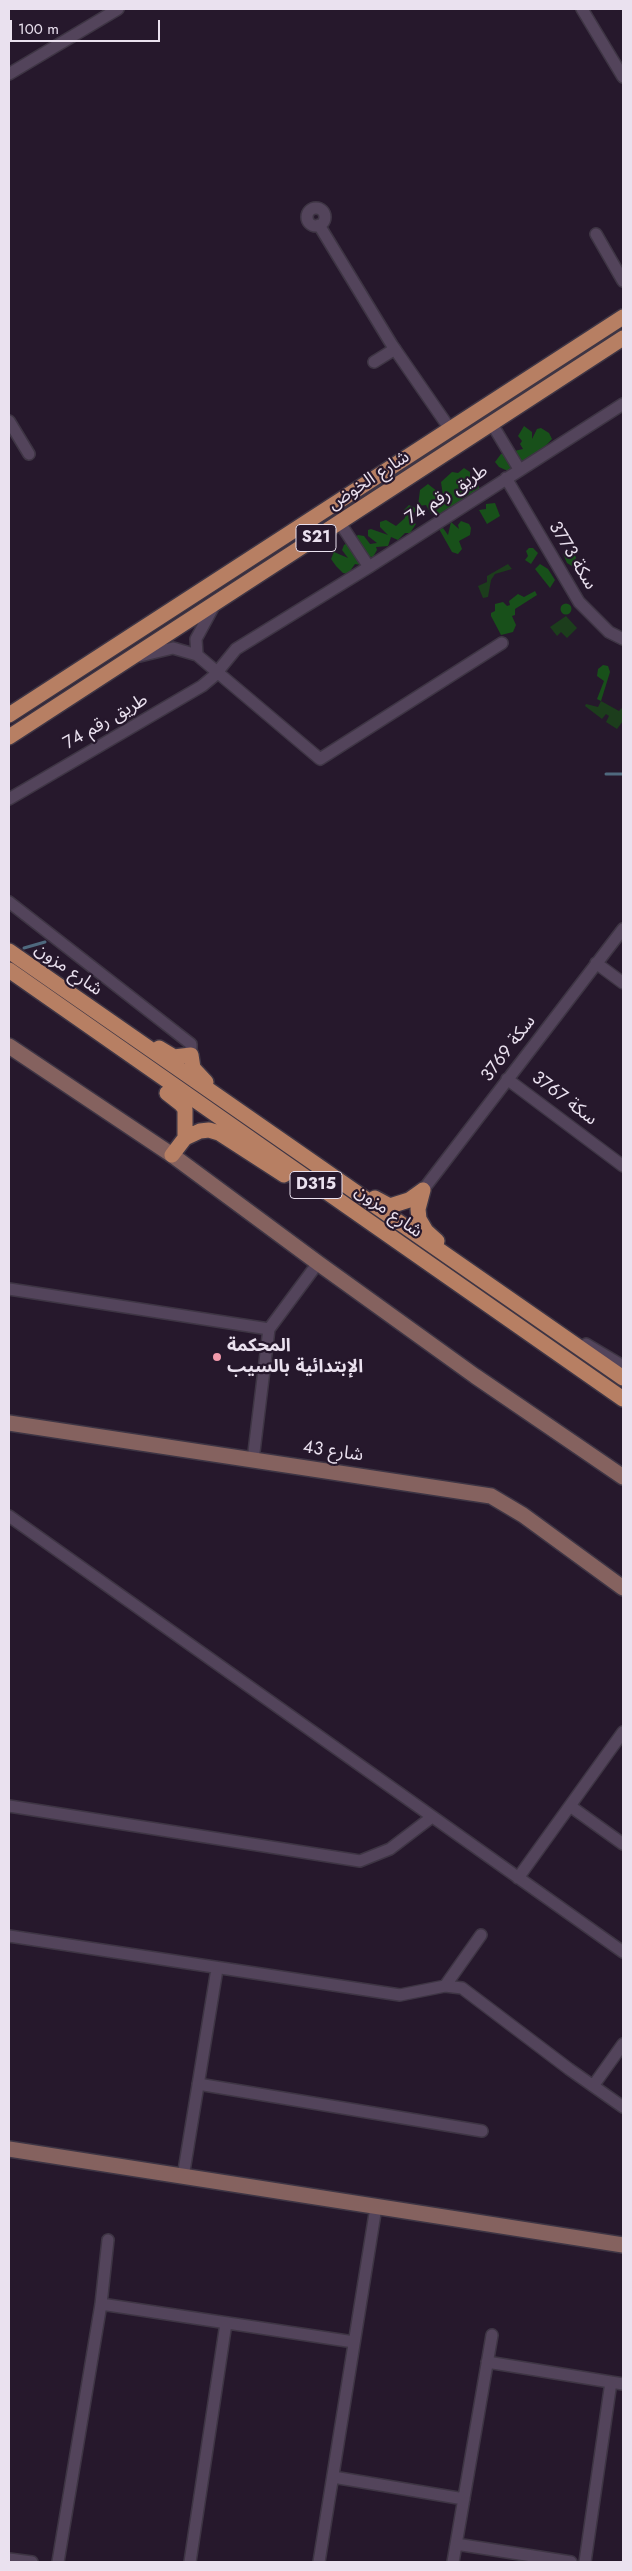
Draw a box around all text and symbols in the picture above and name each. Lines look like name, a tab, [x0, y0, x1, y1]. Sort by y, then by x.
scale bar	[12, 10, 162, 42]
text: 100 m	[18, 18, 59, 40]
street label: شارع الخوض	[324, 447, 414, 515]
street label: طريق رقم 74	[402, 460, 492, 530]
street label: سكة 3773	[543, 518, 601, 594]
road number: S21	[296, 524, 336, 552]
street label: طريق رقم 74	[60, 689, 152, 755]
street label: شارع مزون	[30, 939, 106, 1001]
street label: سكة 3769	[477, 1012, 541, 1086]
street label: سكة 3767	[527, 1067, 601, 1131]
road number: D315	[290, 1172, 342, 1198]
street label: شارع مزون	[350, 1181, 426, 1243]
place label: المحكمة الإبتدائية بالسيب	[227, 1336, 363, 1378]
marker: المحكمة الإبتدائية بالسيب	[211, 1351, 223, 1363]
street label: شارع 43	[301, 1437, 365, 1467]

